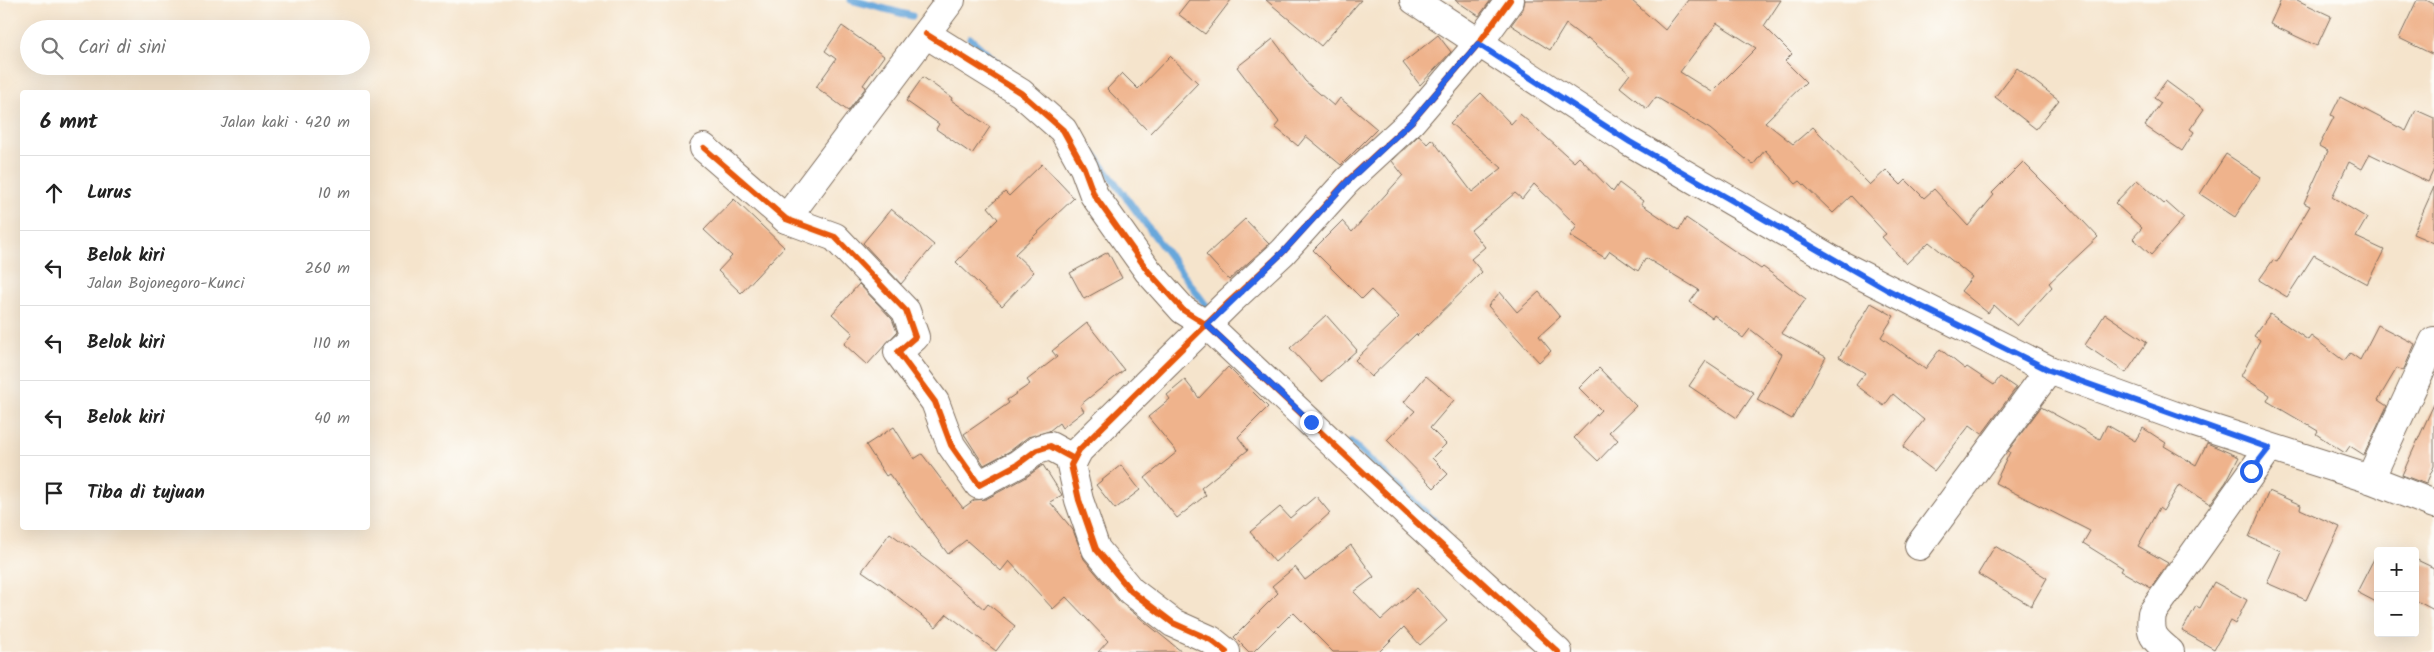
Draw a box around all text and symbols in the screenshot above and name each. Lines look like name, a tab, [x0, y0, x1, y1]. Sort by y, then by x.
search box	[20, 20, 370, 75]
text: Cari di sini	[78, 33, 166, 63]
icon: search	[38, 34, 66, 62]
text: 6 mnt	[40, 106, 98, 139]
text: Jalan kaki · 420 m	[220, 110, 350, 135]
text: Lurus	[87, 178, 132, 208]
icon: ahead	[40, 179, 68, 207]
text: 10 m	[318, 181, 350, 206]
text: Belok kiri	[87, 241, 165, 271]
icon: left	[40, 254, 68, 282]
text: 260 m	[305, 256, 350, 281]
text: Jalan Bojonegoro-Kunci	[87, 271, 244, 296]
text: Belok kiri	[87, 328, 165, 358]
icon: left	[40, 329, 68, 357]
text: 110 m	[313, 331, 350, 356]
text: Belok kiri	[87, 403, 165, 433]
icon: left	[40, 404, 68, 432]
text: 40 m	[314, 406, 350, 431]
route end	[1300, 411, 1323, 434]
route start	[2240, 460, 2263, 483]
text: Tiba di tujuan	[87, 478, 205, 508]
icon: arrive	[40, 479, 68, 507]
map controls	[2374, 547, 2419, 637]
button: +	[2374, 547, 2419, 592]
button: −	[2374, 592, 2419, 637]

